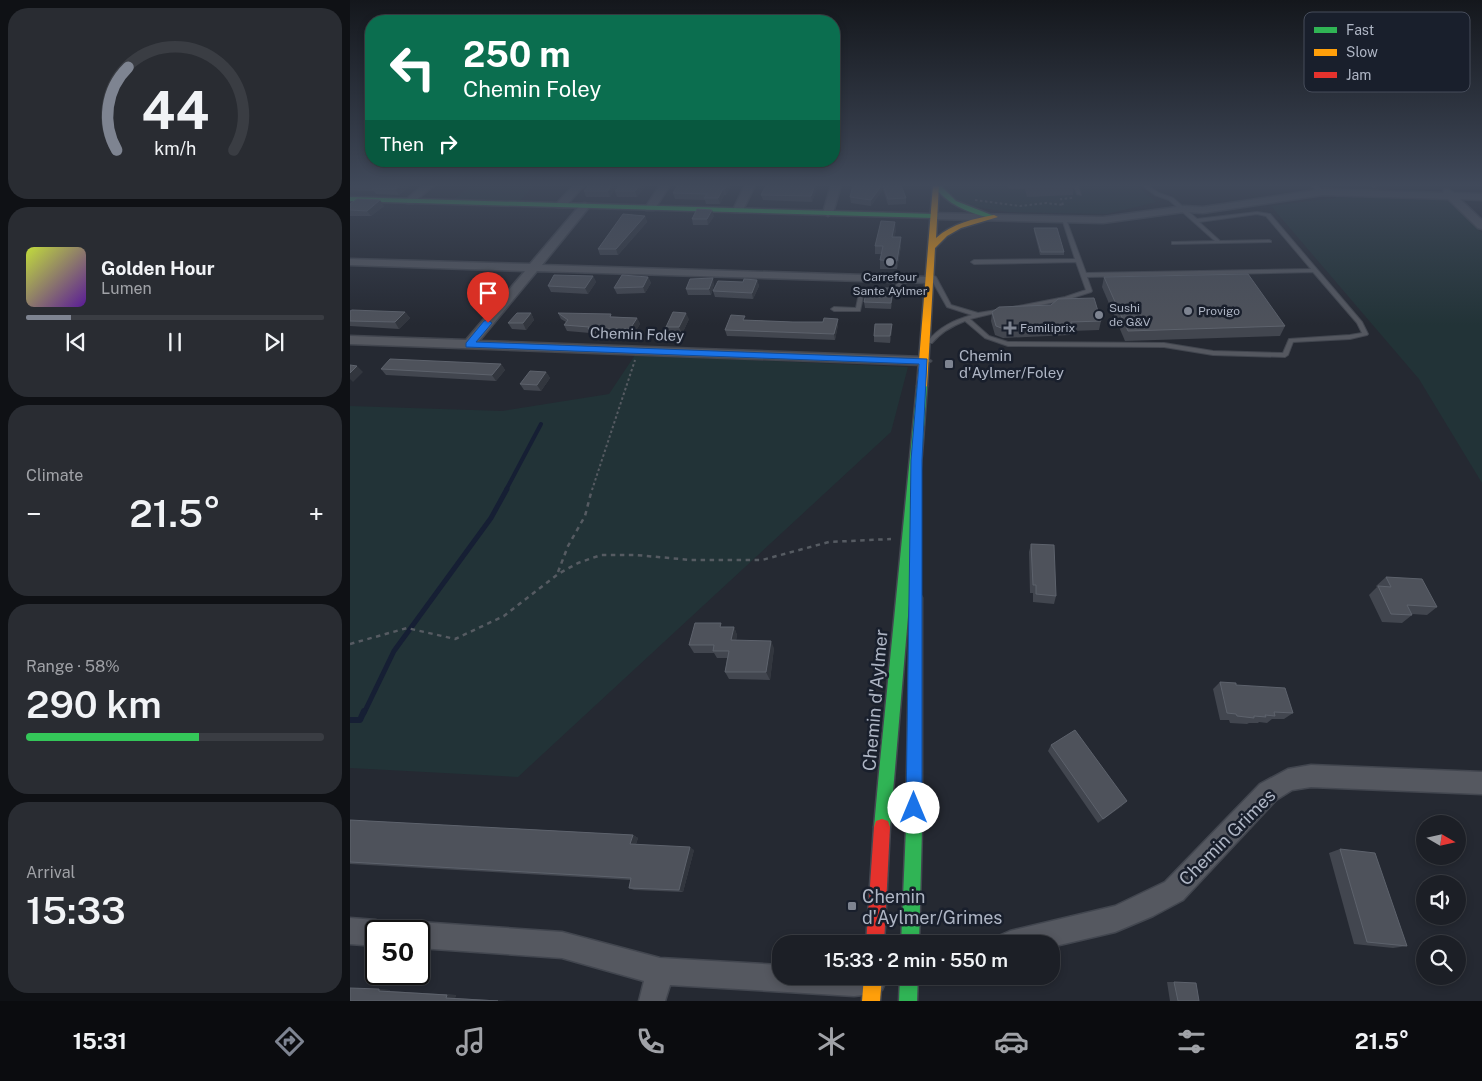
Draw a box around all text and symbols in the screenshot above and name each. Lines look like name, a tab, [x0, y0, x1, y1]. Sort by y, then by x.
legend	[1304, 12, 1470, 92]
text: Fast	[1346, 22, 1374, 38]
text: 250 m	[463, 34, 571, 75]
icon: left	[380, 35, 445, 100]
text: Slow	[1346, 44, 1378, 60]
text: Jam	[1346, 67, 1371, 83]
text: Chemin Foley	[463, 76, 601, 102]
text: 44	[141, 80, 209, 141]
icon: right	[434, 130, 462, 158]
text: Then	[380, 133, 424, 155]
text: km/h	[154, 138, 196, 159]
marker: Carrefour Sante Aylmer	[884, 256, 896, 268]
text: Golden Hour	[101, 257, 215, 279]
place label: Carrefour Sante Aylmer	[852, 270, 928, 298]
pin	[467, 272, 509, 323]
text: Lumen	[101, 279, 152, 298]
icon: arrive	[474, 279, 502, 307]
place label: Sushi de G&V	[1109, 301, 1151, 329]
place label: Provigo	[1198, 304, 1240, 318]
marker: Provigo	[1182, 305, 1194, 317]
marker: Sushi de G&V	[1093, 309, 1105, 321]
place label: Familiprix	[1020, 321, 1076, 335]
marker: Familiprix	[1004, 322, 1016, 334]
street label: Chemin Foley	[590, 324, 684, 344]
icon: previous	[62, 328, 90, 356]
icon: pause	[161, 328, 189, 356]
icon: next	[260, 328, 288, 356]
place label: Chemin d'Aylmer/Foley	[959, 347, 1064, 381]
marker: Chemin d'Aylmer/Foley	[943, 358, 955, 370]
text: Climate	[26, 466, 83, 485]
text: 21.5°	[129, 491, 221, 536]
text: −	[26, 497, 42, 530]
text: +	[308, 497, 324, 530]
street label: Chemin d'Aylmer	[858, 628, 892, 772]
text: Range · 58%	[26, 657, 120, 676]
text: 290 km	[26, 682, 162, 727]
position arrow	[887, 781, 939, 833]
street label: Chemin Grimes	[1174, 784, 1280, 890]
north arrow	[1416, 815, 1466, 865]
map controls	[1416, 815, 1466, 985]
text: Arrival	[26, 863, 75, 882]
button: sound	[1416, 875, 1466, 925]
place label: Chemin d'Aylmer/Grimes	[862, 886, 1002, 928]
text: 15:33	[26, 888, 126, 933]
marker: Chemin d'Aylmer/Grimes	[846, 900, 858, 912]
speed limit sign: 50	[365, 920, 430, 985]
button: search	[1416, 935, 1466, 985]
text: 15:33 · 2 min · 550 m	[824, 949, 1008, 971]
icon: directions	[272, 1024, 307, 1059]
icon: music	[453, 1024, 488, 1059]
icon: phone	[633, 1024, 668, 1059]
icon: climate	[814, 1024, 849, 1059]
icon: car	[994, 1024, 1029, 1059]
icon: filters	[1174, 1024, 1209, 1059]
text: 15:31	[73, 1028, 127, 1054]
text: 21.5°	[1355, 1028, 1409, 1054]

